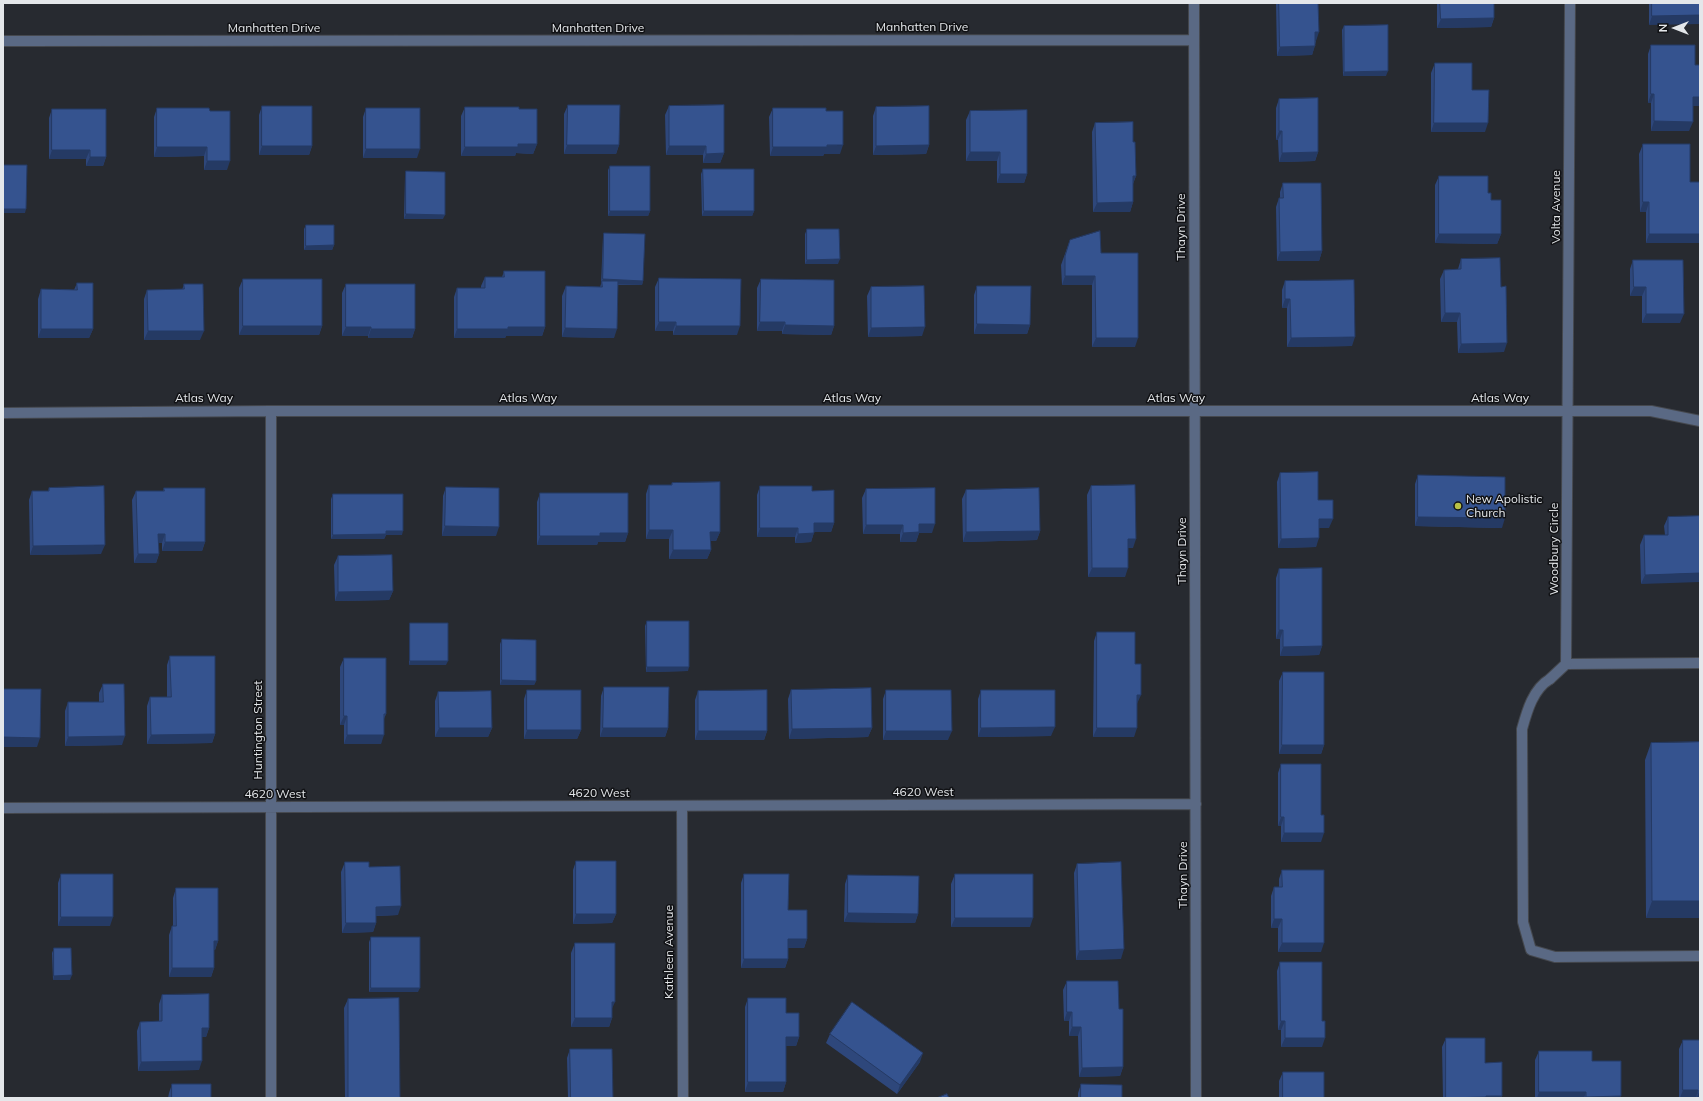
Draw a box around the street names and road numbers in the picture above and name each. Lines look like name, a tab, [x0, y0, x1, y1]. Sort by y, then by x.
street label: Manhatten Drive	[876, 20, 968, 34]
street label: Manhatten Drive	[228, 21, 320, 35]
street label: Manhatten Drive	[552, 21, 644, 35]
street label: Volta Avenue	[1549, 170, 1563, 244]
street label: Thayn Drive	[1174, 194, 1188, 260]
street label: Atlas Way	[175, 391, 233, 405]
street label: Atlas Way	[499, 391, 557, 405]
street label: Atlas Way	[823, 391, 881, 405]
street label: Atlas Way	[1147, 391, 1205, 405]
street label: Atlas Way	[1471, 391, 1529, 405]
street label: Woodbury Circle	[1547, 503, 1561, 595]
street label: Thayn Drive	[1175, 518, 1189, 584]
street label: Huntington Street	[251, 681, 265, 779]
street label: 4620 West	[892, 785, 954, 799]
street label: 4620 West	[568, 786, 630, 800]
street label: 4620 West	[244, 787, 306, 801]
street label: Thayn Drive	[1176, 842, 1190, 908]
street label: Kathleen Avenue	[662, 905, 676, 999]

